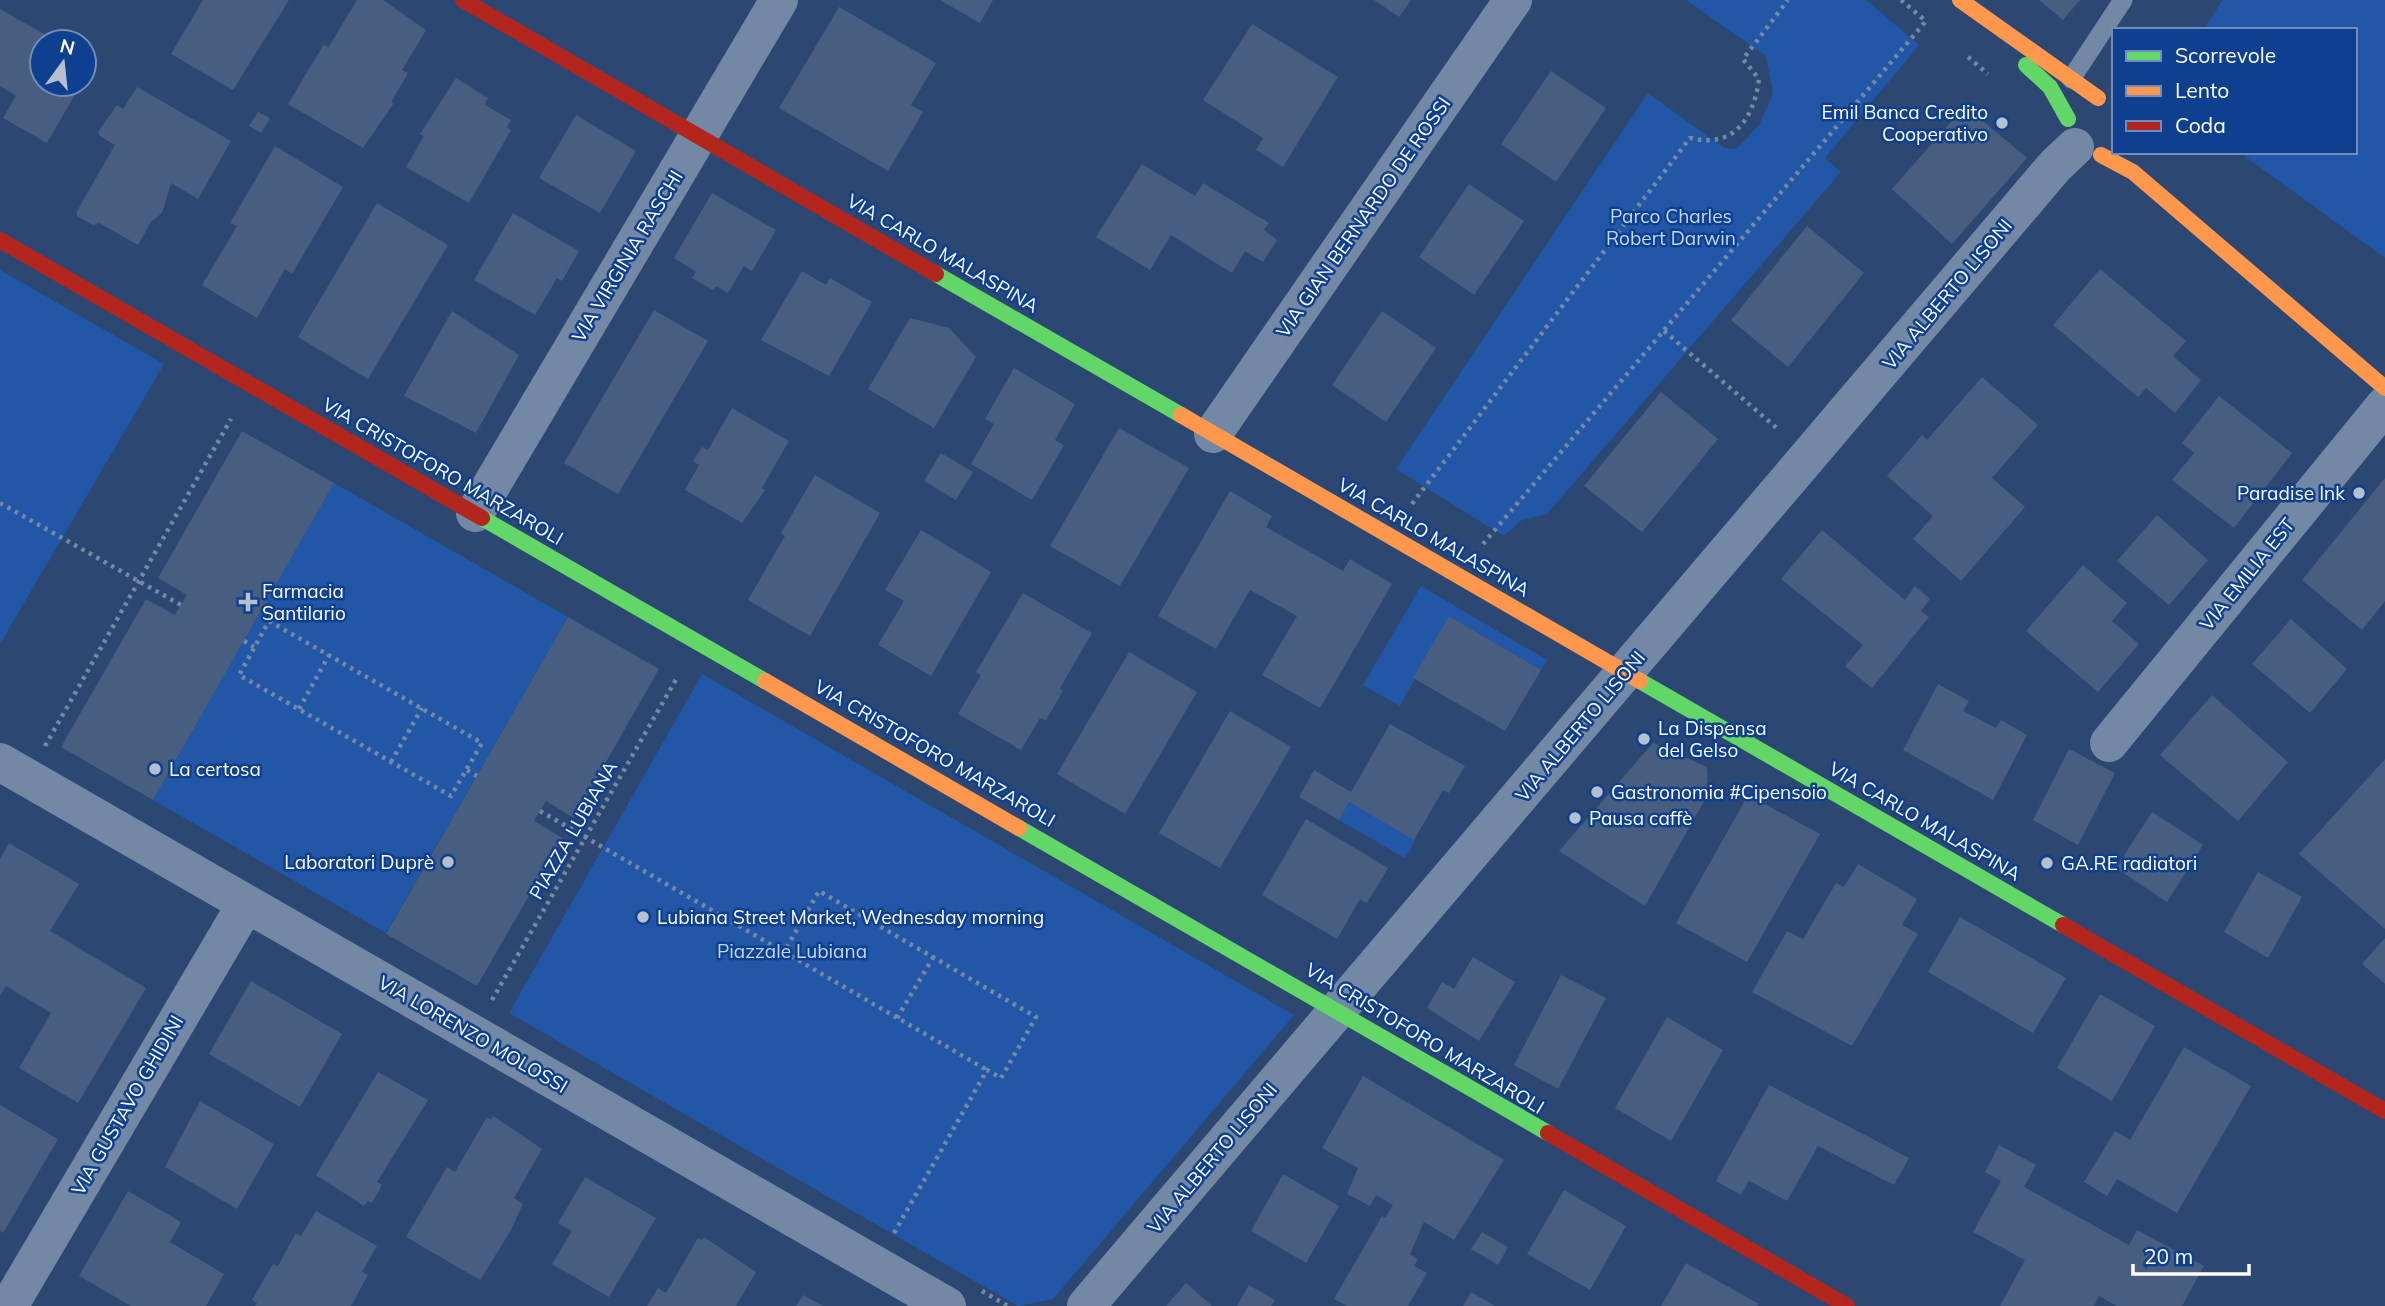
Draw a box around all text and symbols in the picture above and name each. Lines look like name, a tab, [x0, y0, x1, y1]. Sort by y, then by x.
north arrow	[28, 28, 98, 98]
legend	[2112, 28, 2357, 154]
text: N	[57, 33, 77, 60]
text: Scorrevole	[2175, 42, 2276, 68]
text: Lento	[2175, 77, 2229, 103]
street label: VIA GIAN BERNARDO DE ROSSI	[1271, 92, 1455, 342]
place label: Emil Banca Credito Cooperativo	[1822, 100, 1988, 146]
text: Coda	[2175, 112, 2226, 138]
marker: Emil Banca Credito Cooperativo	[1994, 115, 2010, 131]
street label: VIA VIRGINIA RASCHI	[566, 166, 688, 346]
street label: VIA CARLO MALASPINA	[843, 188, 1043, 318]
park label: Parco Charles Robert Darwin	[1606, 204, 1736, 250]
street label: VIA ALBERTO LISONI	[1877, 214, 2017, 374]
street label: VIA CRISTOFORO MARZAROLI	[318, 392, 568, 550]
street label: VIA CARLO MALASPINA	[1334, 472, 1534, 602]
place label: Paradise Ink	[2237, 481, 2345, 505]
marker: Paradise Ink	[2351, 485, 2367, 501]
street label: VIA EMILIA EST	[2194, 513, 2300, 635]
place label: Farmacia Santilario	[262, 579, 346, 625]
marker: Farmacia Santilario	[240, 594, 256, 610]
street label: VIA ALBERTO LISONI	[1510, 646, 1650, 806]
street label: VIA CRISTOFORO MARZAROLI	[810, 674, 1060, 832]
place label: La Dispensa del Gelso	[1658, 716, 1767, 762]
marker: La Dispensa del Gelso	[1636, 731, 1652, 747]
street label: PIAZZA LUBIANA	[524, 756, 622, 904]
street label: VIA CARLO MALASPINA	[1825, 756, 2025, 886]
place label: La certosa	[169, 757, 261, 781]
marker: La certosa	[147, 761, 163, 777]
place label: Gastronomia #Cipensoio	[1611, 780, 1827, 804]
marker: Gastronomia #Cipensoio	[1589, 784, 1605, 800]
place label: Pausa caffè	[1589, 806, 1692, 830]
marker: Pausa caffè	[1567, 810, 1583, 826]
place label: Laboratori Duprè	[284, 850, 434, 874]
place label: GA.RE radiatori	[2061, 851, 2197, 875]
marker: Laboratori Duprè	[440, 854, 456, 870]
marker: GA.RE radiatori	[2039, 855, 2055, 871]
place label: Lubiana Street Market, Wednesday morning	[657, 905, 1044, 929]
marker: Lubiana Street Market, Wednesday morning	[635, 909, 651, 925]
park label: Piazzale Lubiana	[717, 939, 867, 963]
street label: VIA CRISTOFORO MARZAROLI	[1301, 957, 1549, 1119]
street label: VIA LORENZO MOLOSSI	[374, 970, 572, 1098]
street label: VIA GUSTAVO GHIDINI	[66, 1011, 188, 1199]
street label: VIA ALBERTO LISONI	[1142, 1078, 1282, 1238]
scale bar	[2133, 1232, 2248, 1276]
text: 20 m	[2144, 1243, 2193, 1269]

